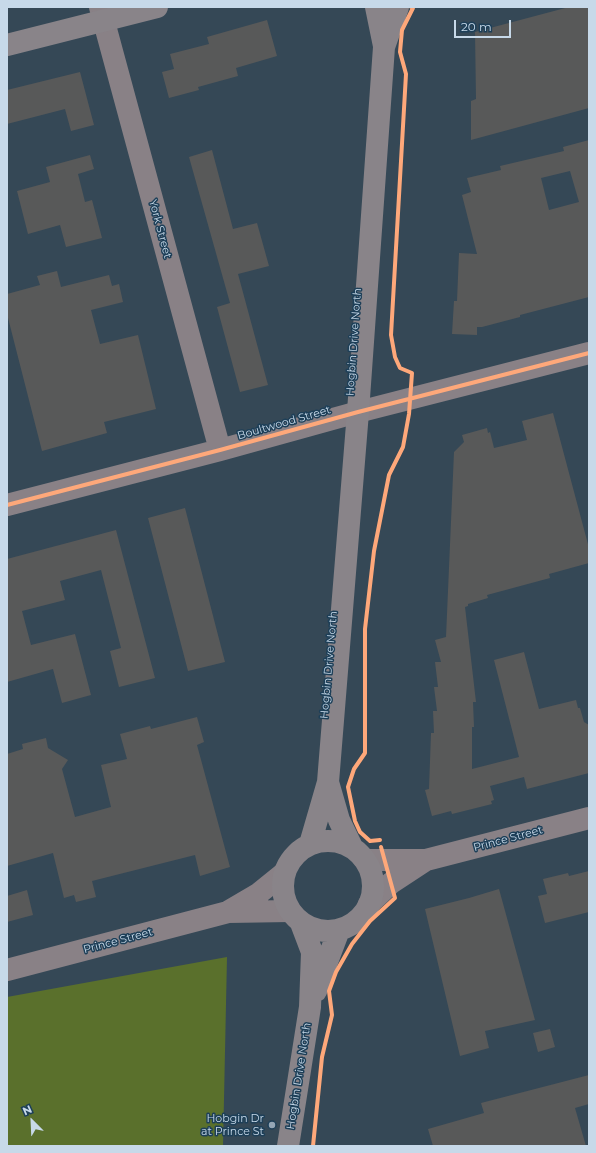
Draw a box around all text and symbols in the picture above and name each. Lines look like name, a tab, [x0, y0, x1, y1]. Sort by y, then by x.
scale bar	[456, 12, 513, 38]
text: 20 m	[461, 19, 492, 34]
street label: York Street	[146, 198, 174, 260]
street label: Hogbin Drive North	[344, 288, 364, 396]
street label: Boultwood Street	[236, 403, 332, 443]
street label: Hogbin Drive North	[318, 611, 340, 719]
street label: Prince Street	[472, 823, 544, 855]
street label: Prince Street	[82, 925, 154, 957]
street label: Hogbin Drive North	[284, 1022, 314, 1130]
north arrow	[12, 1101, 52, 1141]
text: N	[20, 1102, 34, 1118]
place label: Hobgin Dr at Prince St	[201, 1112, 264, 1138]
marker: Hobgin Dr at Prince St	[267, 1120, 277, 1130]

